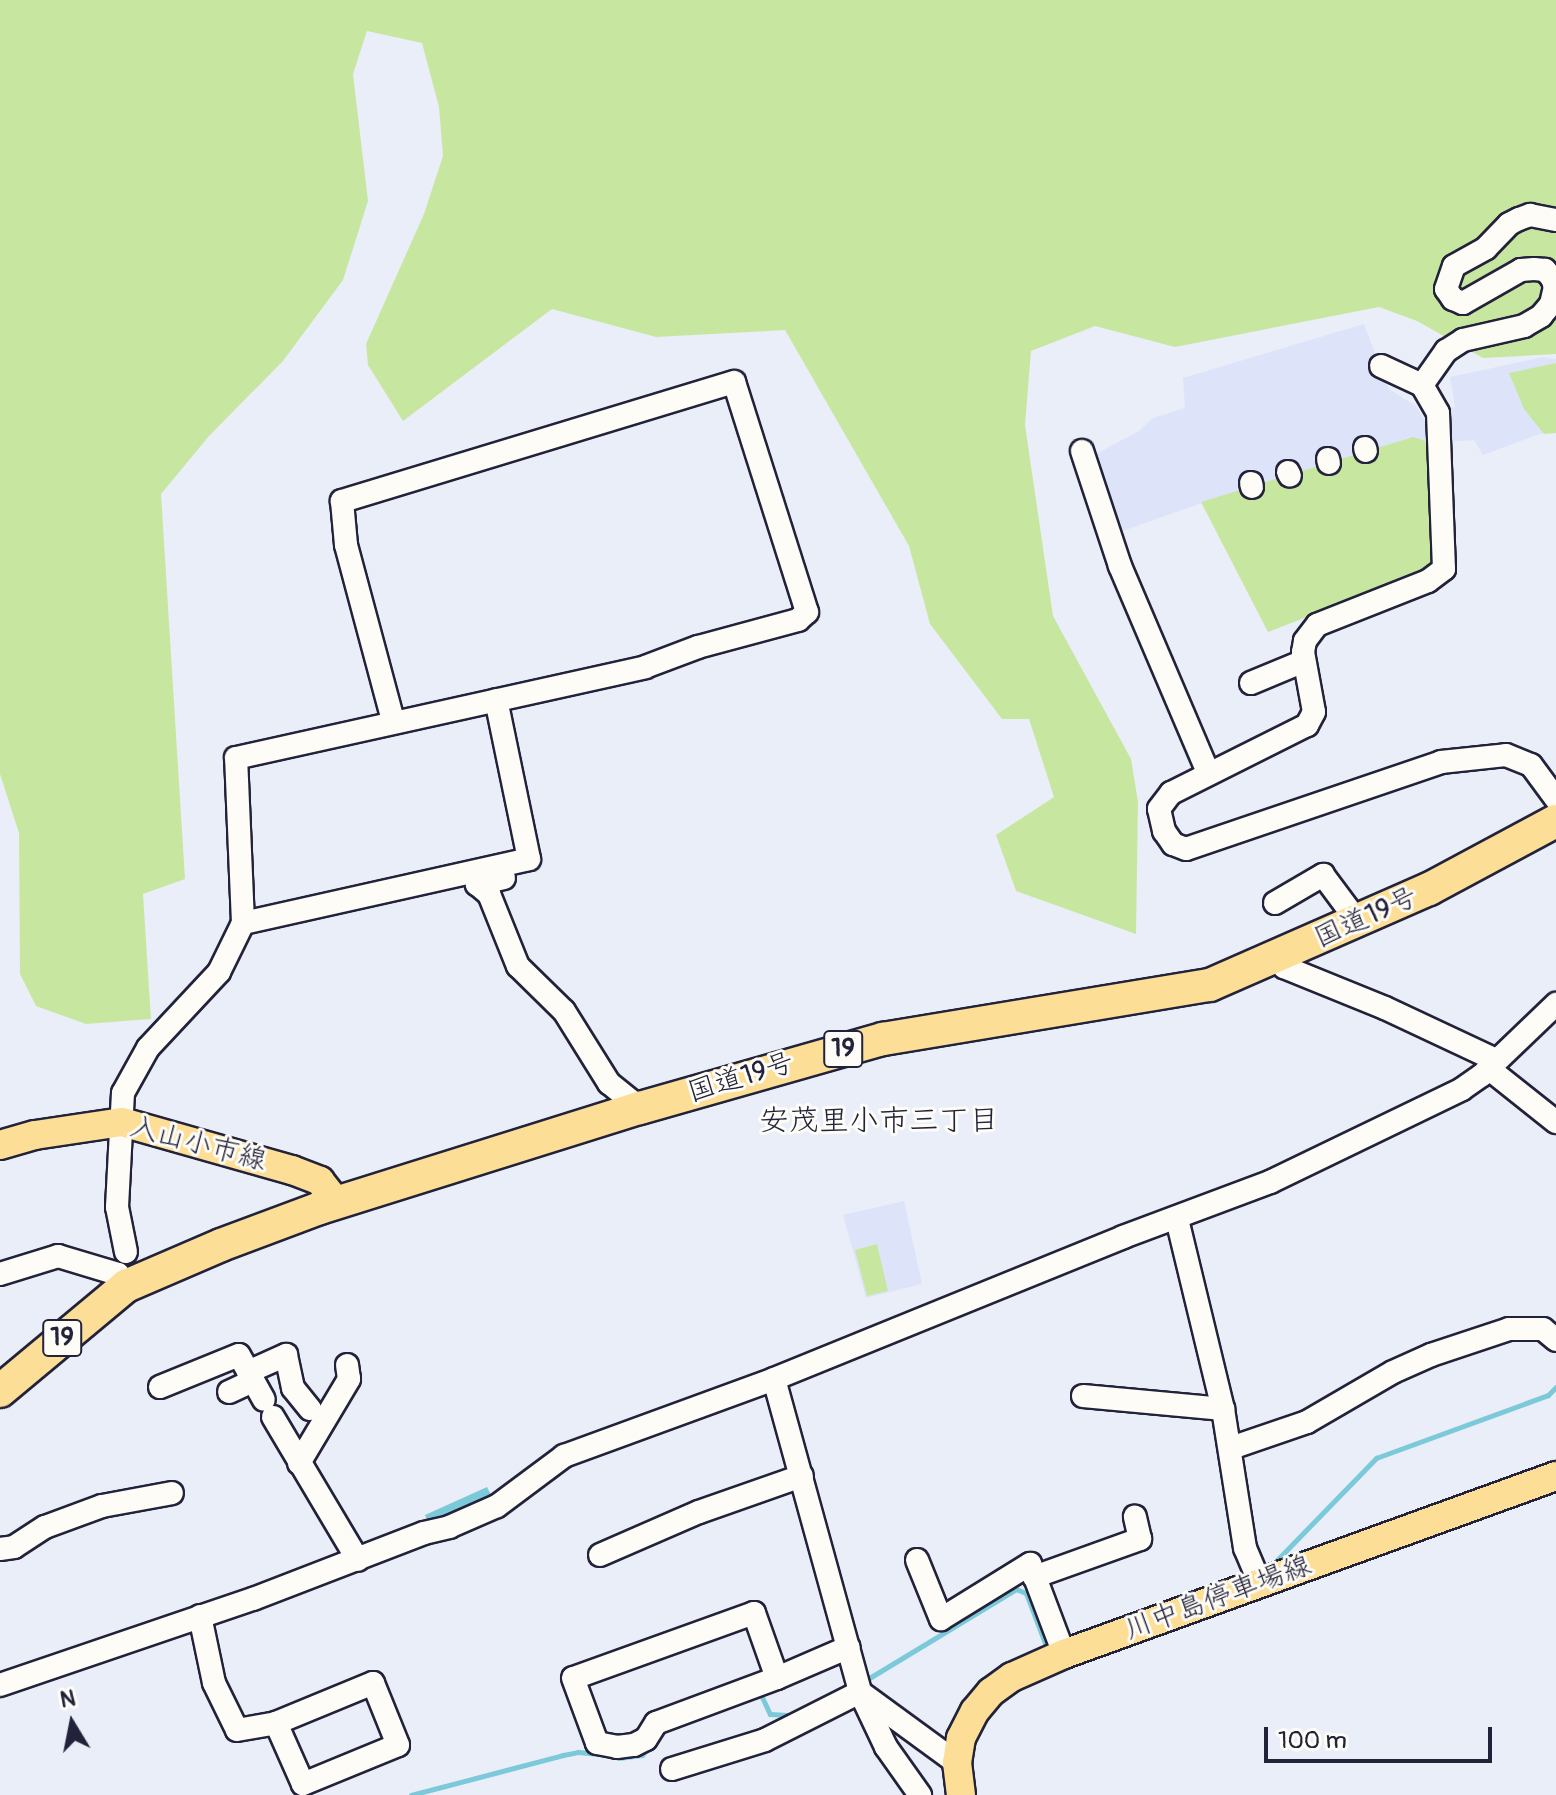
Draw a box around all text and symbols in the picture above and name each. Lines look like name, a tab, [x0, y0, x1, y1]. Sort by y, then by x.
street label: 国道19号	[1309, 880, 1423, 956]
road number: 19	[823, 1027, 863, 1071]
street label: 国道19号	[684, 1046, 798, 1110]
district label: 安茂里小市三丁目	[759, 1103, 999, 1139]
street label: 入山小市線	[126, 1110, 270, 1178]
road number: 19	[42, 1316, 82, 1360]
street label: 川中島停車場線	[1120, 1549, 1316, 1647]
north arrow	[32, 1683, 112, 1763]
text: N	[58, 1684, 78, 1714]
scale bar	[1268, 1711, 1496, 1761]
text: 100 m	[1278, 1726, 1347, 1755]

